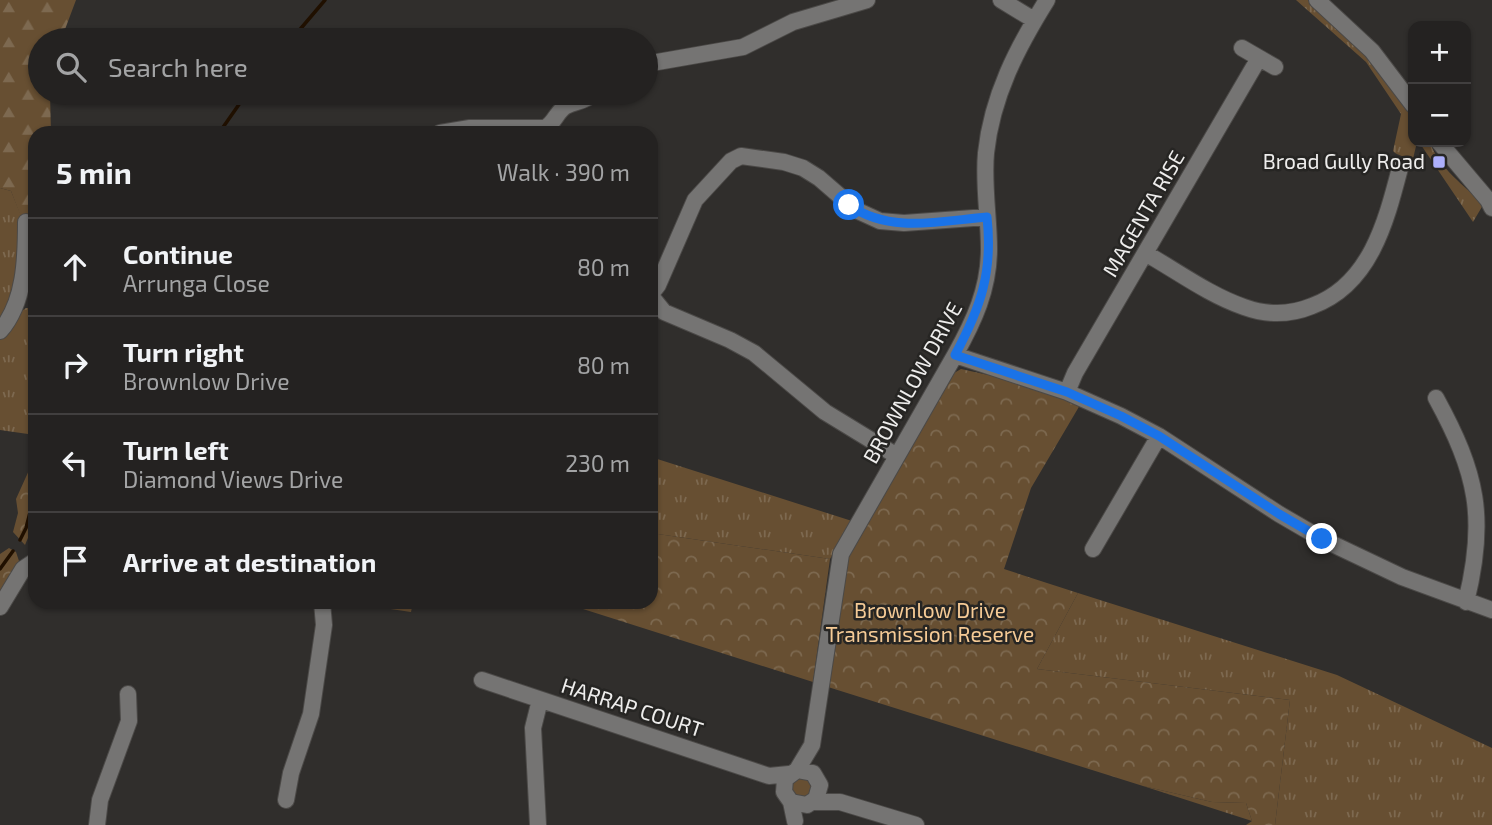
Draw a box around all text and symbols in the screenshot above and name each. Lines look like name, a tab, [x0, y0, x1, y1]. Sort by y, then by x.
map controls	[1408, 21, 1471, 147]
button: +	[1408, 21, 1471, 84]
search box	[28, 28, 658, 105]
icon: search	[52, 48, 90, 86]
text: Search here	[108, 51, 248, 82]
button: −	[1408, 84, 1471, 147]
street label: MAGENTA RISE	[1097, 146, 1189, 281]
place label: Broad Gully Road	[1263, 148, 1425, 173]
text: 5 min	[56, 154, 132, 190]
marker: Broad Gully Road	[1431, 154, 1447, 170]
text: Walk · 390 m	[497, 158, 630, 186]
route start	[833, 189, 864, 220]
text: Continue	[123, 238, 233, 269]
icon: ahead	[56, 248, 94, 286]
text: 80 m	[577, 253, 630, 281]
text: Arrunga Close	[123, 269, 270, 297]
street label: BROWNLOW DRIVE	[857, 297, 966, 467]
text: Turn right	[123, 336, 244, 367]
icon: right	[56, 346, 94, 384]
text: 80 m	[577, 351, 630, 379]
text: Brownlow Drive	[123, 367, 290, 395]
text: Turn left	[123, 434, 229, 465]
icon: left	[56, 444, 94, 482]
text: 230 m	[565, 449, 630, 477]
text: Diamond Views Drive	[123, 465, 343, 493]
route end	[1306, 523, 1337, 554]
icon: arrive	[56, 542, 94, 580]
text: Arrive at destination	[123, 546, 376, 577]
park label: Brownlow Drive Transmission Reserve	[826, 597, 1034, 646]
street label: HARRAP COURT	[558, 672, 706, 741]

